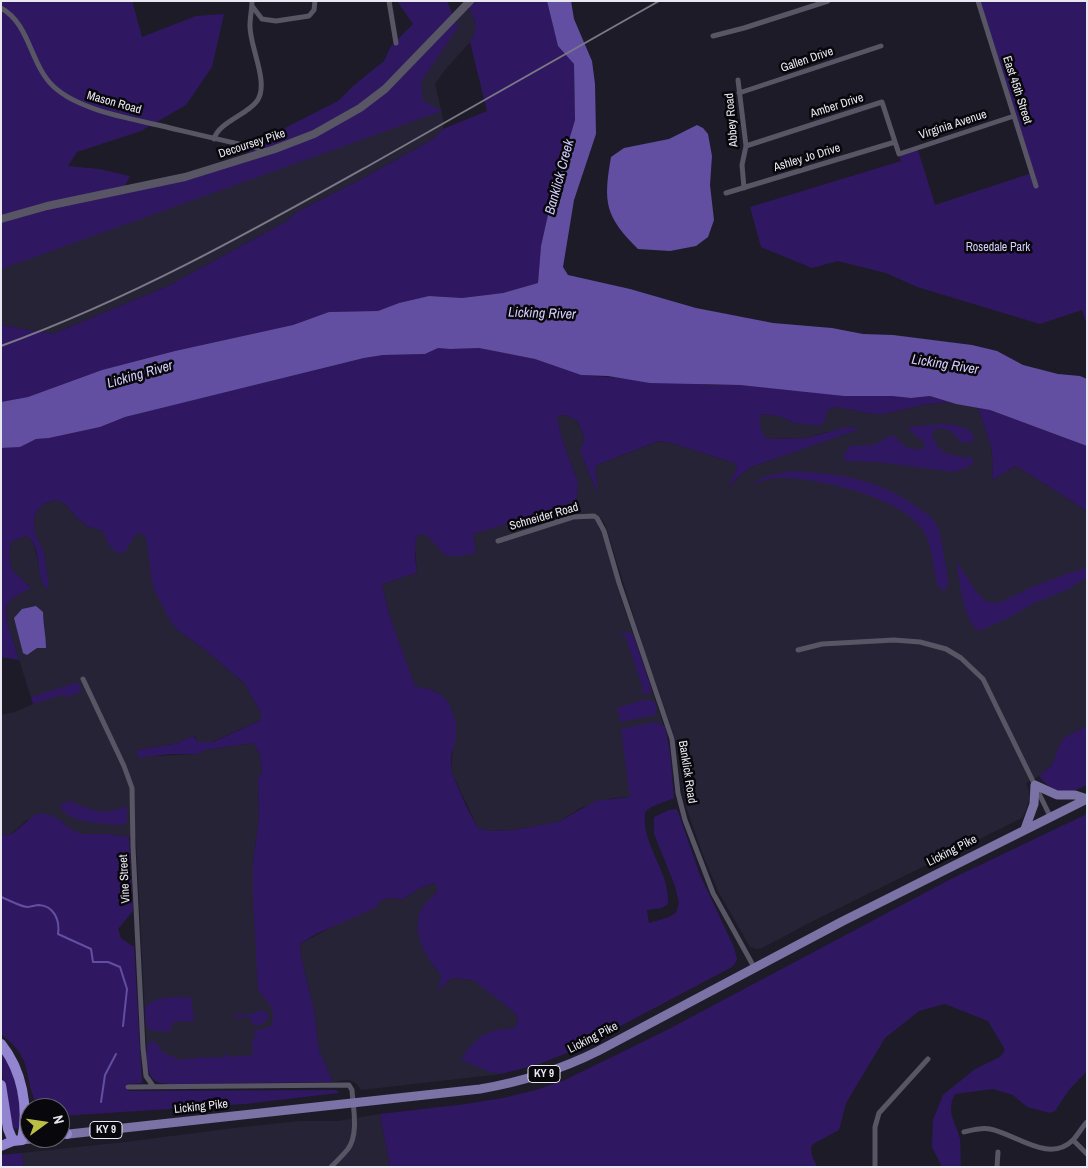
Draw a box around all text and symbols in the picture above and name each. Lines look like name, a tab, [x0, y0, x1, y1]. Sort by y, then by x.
street label: Gallen Drive	[779, 44, 835, 76]
street label: East 45th Street	[999, 54, 1035, 126]
street label: Mason Road	[85, 88, 143, 118]
street label: Amber Drive	[809, 91, 865, 121]
street label: Abbey Road	[722, 92, 742, 148]
street label: Virginia Avenue	[917, 107, 989, 143]
street label: Decoursey Pike	[217, 126, 287, 162]
water label: Banklick Creek	[542, 138, 578, 216]
street label: Ashley Jo Drive	[772, 141, 842, 175]
park label: Rosedale Park	[966, 241, 1030, 255]
water label: Licking River	[508, 304, 576, 324]
water label: Licking River	[910, 351, 980, 379]
water label: Licking River	[105, 358, 175, 392]
street label: Schneider Road	[508, 500, 580, 534]
street label: Banklick Road	[675, 740, 699, 804]
street label: Licking Pike	[925, 832, 979, 870]
street label: Vine Street	[117, 854, 133, 904]
street label: Licking Pike	[566, 1019, 620, 1057]
road number: KY 9	[528, 1066, 560, 1082]
street label: Licking Pike	[173, 1097, 229, 1117]
north arrow	[20, 1098, 70, 1148]
text: N	[49, 1113, 68, 1126]
road number: KY 9	[90, 1122, 122, 1138]

